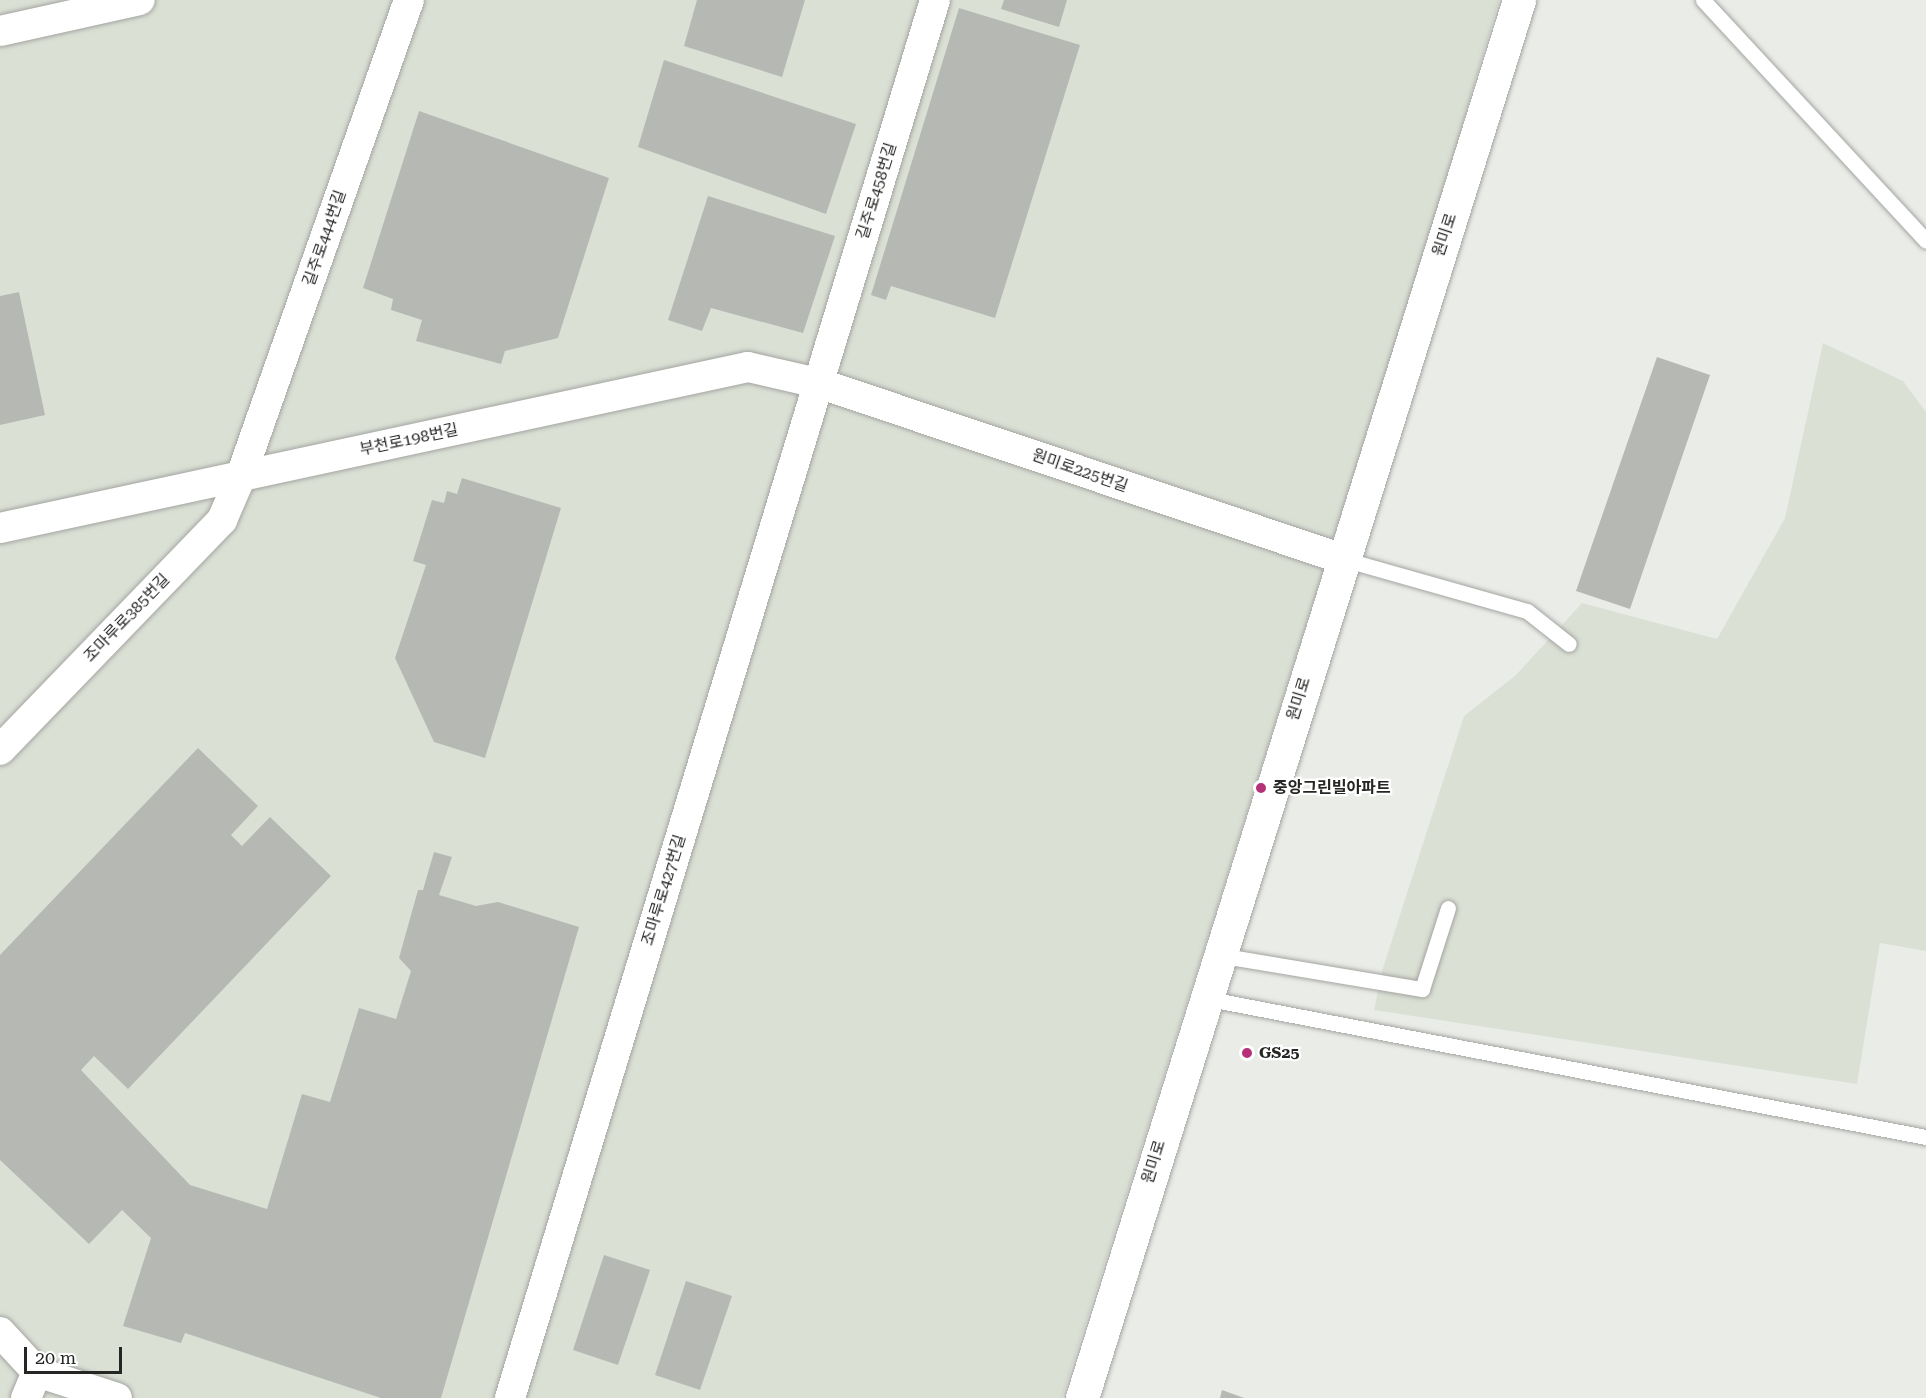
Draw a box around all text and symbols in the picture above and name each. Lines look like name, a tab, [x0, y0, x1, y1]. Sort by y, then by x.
street label: 길주로458번길	[853, 140, 901, 242]
street label: 길주로444번길	[300, 187, 350, 289]
street label: 원미로	[1429, 211, 1461, 259]
street label: 부천로198번길	[358, 420, 460, 460]
street label: 원미로225번길	[1029, 446, 1131, 496]
street label: 조마루로385번길	[80, 570, 174, 666]
street label: 원미로	[1283, 675, 1315, 723]
place label: 중앙그린빌아파트	[1273, 778, 1391, 798]
marker: 중앙그린빌아파트	[1254, 781, 1268, 795]
street label: 조마루로427번길	[638, 832, 690, 948]
place label: GS25	[1259, 1043, 1299, 1063]
marker: GS25	[1240, 1046, 1254, 1060]
street label: 원미로	[1138, 1138, 1170, 1186]
scale bar	[27, 1335, 124, 1373]
text: 20 m	[35, 1347, 76, 1368]

